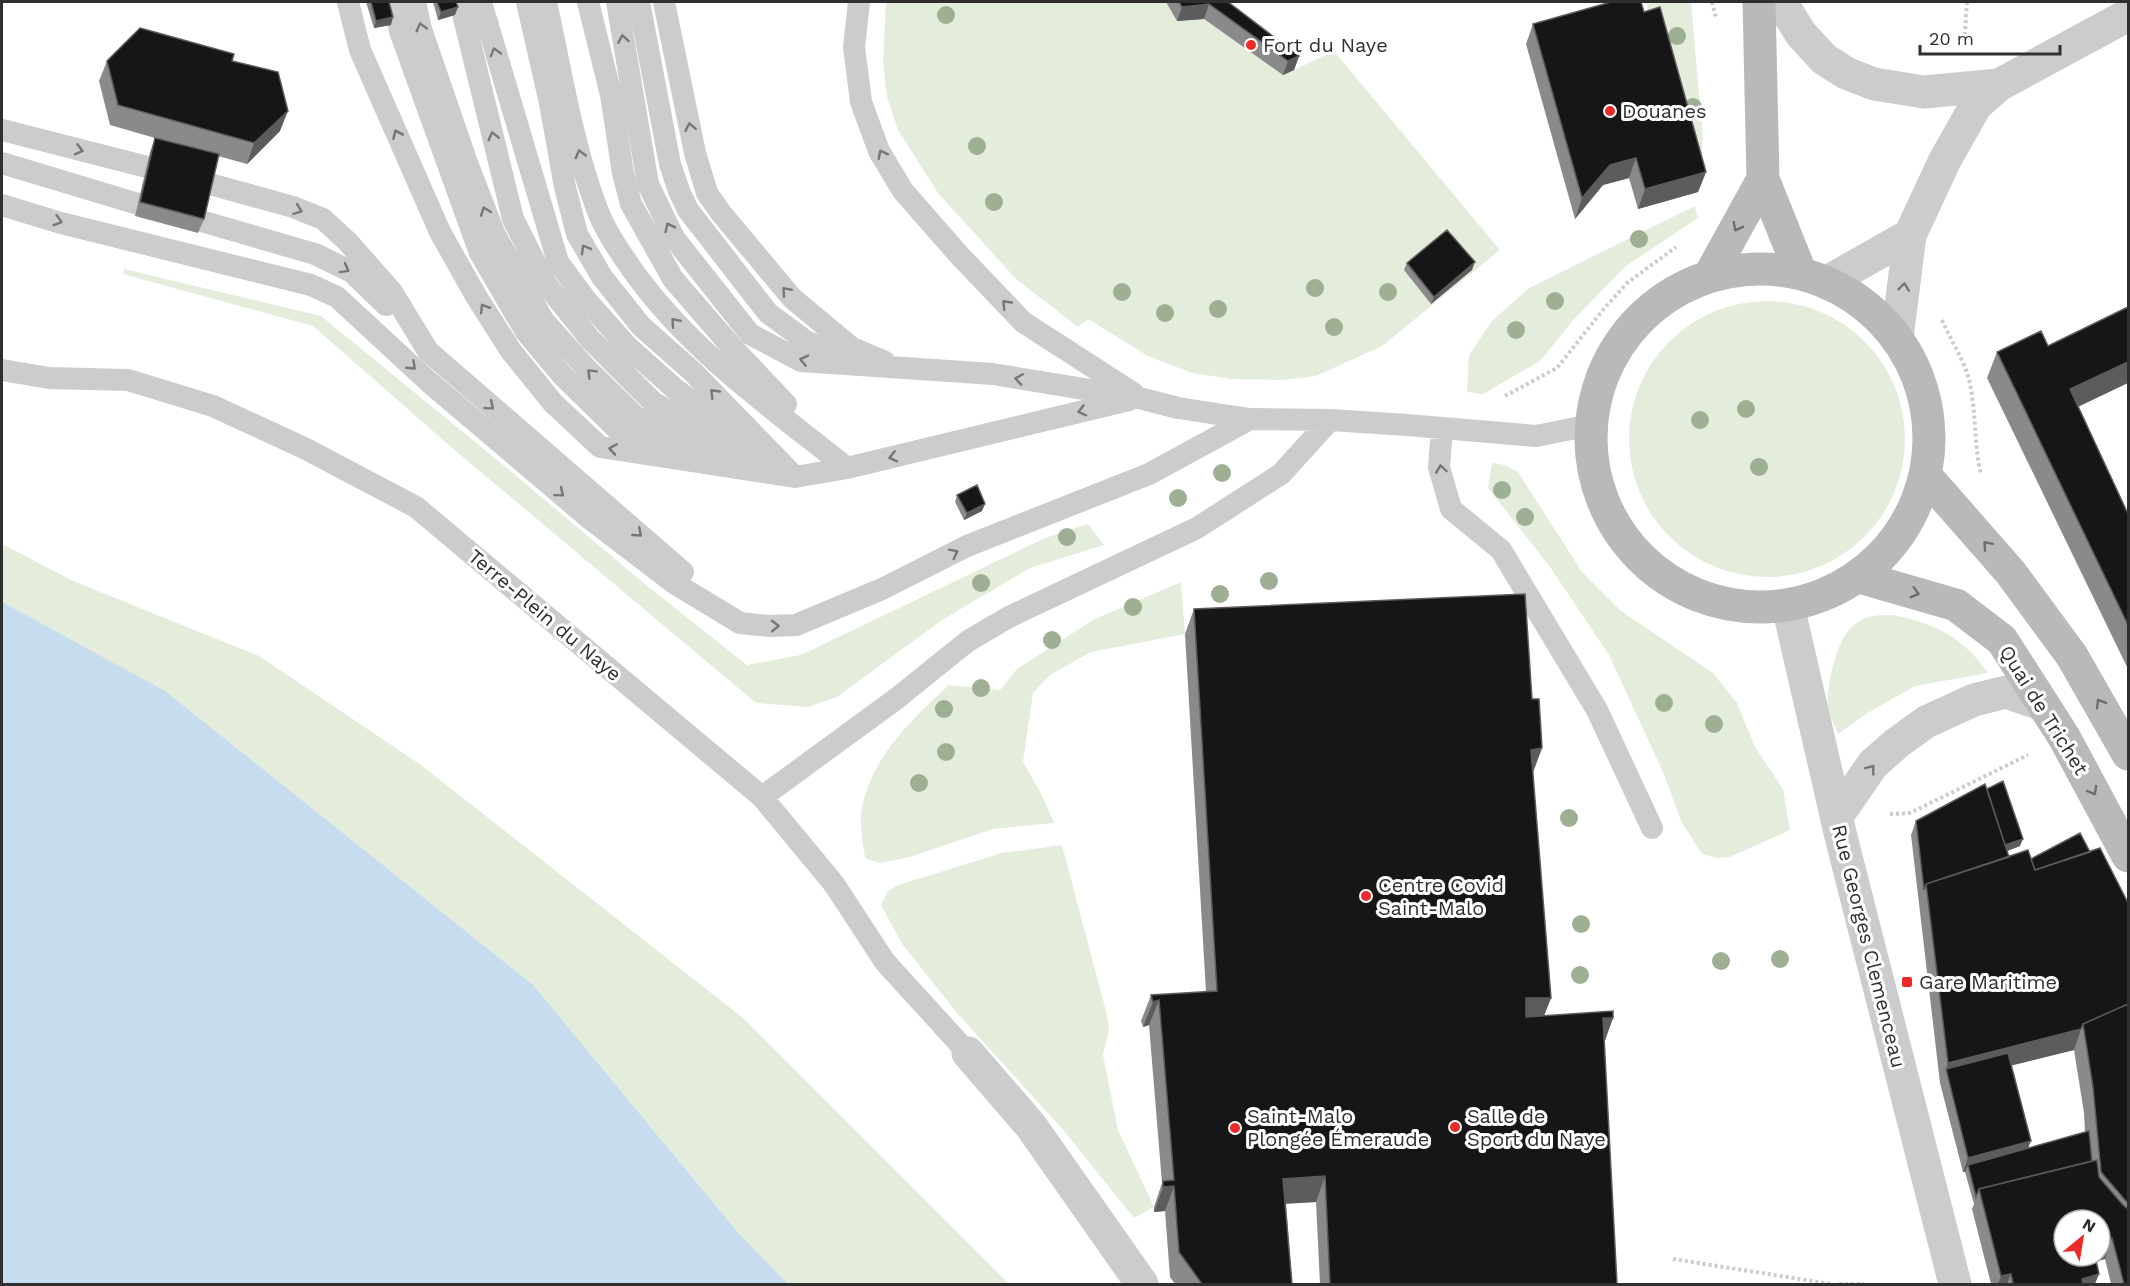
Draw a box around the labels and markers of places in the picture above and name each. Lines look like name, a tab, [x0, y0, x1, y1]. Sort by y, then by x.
place label: Fort du Naye	[1263, 33, 1388, 57]
marker: Fort du Naye	[1244, 38, 1258, 52]
place label: Douanes	[1622, 99, 1707, 123]
marker: Douanes	[1603, 104, 1617, 118]
place label: Centre Covid Saint-Malo	[1378, 873, 1504, 920]
marker: Centre Covid Saint-Malo	[1359, 889, 1373, 903]
place label: Gare Maritime	[1919, 970, 2057, 994]
marker: Gare Maritime	[1900, 975, 1914, 989]
place label: Saint-Malo Plongée Émeraude	[1247, 1104, 1429, 1151]
place label: Salle de Sport du Naye	[1467, 1104, 1606, 1151]
marker: Salle de Sport du Naye	[1448, 1120, 1462, 1134]
marker: Saint-Malo Plongée Émeraude	[1228, 1121, 1242, 1135]

